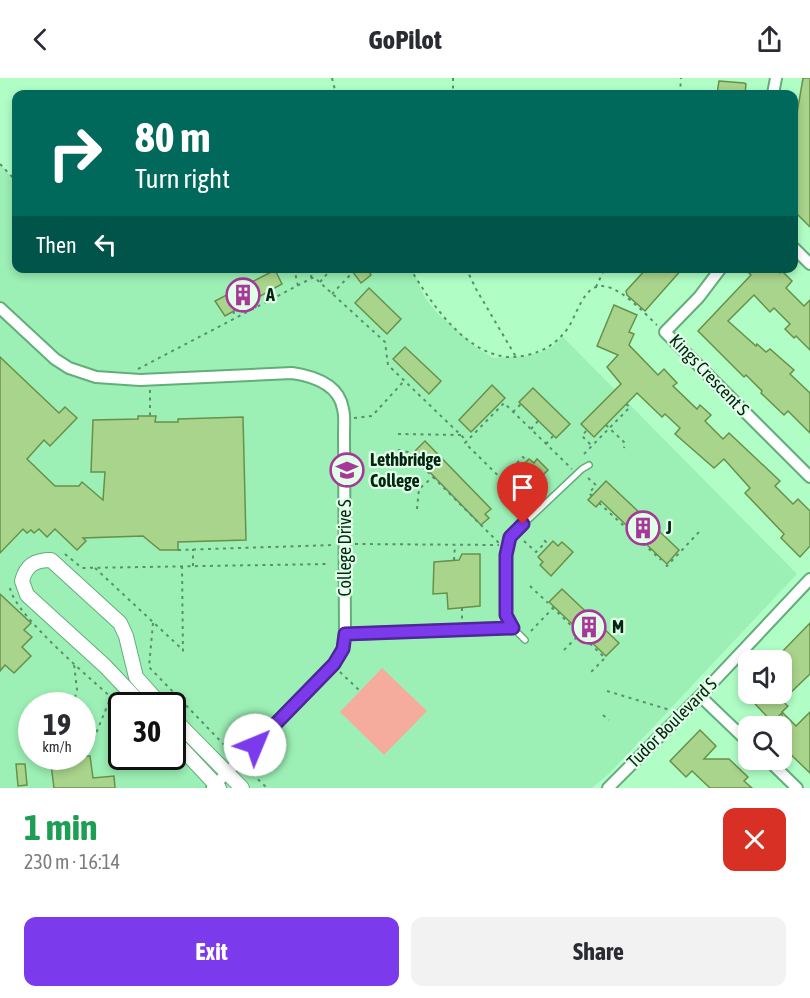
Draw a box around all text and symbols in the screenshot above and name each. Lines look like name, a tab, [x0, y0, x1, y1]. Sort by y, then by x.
icon: back	[24, 23, 57, 56]
icon: share	[753, 23, 786, 56]
text: GoPilot	[368, 24, 442, 55]
text: 80 m	[135, 113, 210, 161]
icon: right	[36, 114, 114, 192]
text: Turn right	[135, 163, 230, 194]
icon: left	[89, 228, 122, 261]
text: Then	[36, 232, 77, 258]
building icon: A	[225, 277, 261, 313]
place label: A	[265, 284, 275, 305]
street label: Kings Crescent S	[665, 330, 754, 420]
place label: Lethbridge College	[370, 449, 441, 491]
school or university icon: Lethbridge College	[329, 452, 365, 488]
pin	[497, 462, 548, 524]
icon: arrive	[506, 471, 539, 504]
street label: College Drive S	[334, 499, 355, 597]
building icon: J	[625, 510, 661, 546]
place label: J	[665, 517, 672, 538]
building icon: M	[571, 609, 607, 645]
place label: M	[612, 616, 624, 637]
map controls	[738, 650, 792, 770]
button: sound	[738, 650, 792, 704]
street label: Tudor Boulevard S	[622, 673, 721, 772]
speed limit sign: 30	[108, 692, 186, 770]
text: 19	[43, 707, 71, 741]
position arrow	[223, 713, 287, 777]
button: search	[738, 716, 792, 770]
text: km/h	[42, 738, 72, 755]
text: 1 min	[24, 806, 98, 848]
button: close	[723, 808, 786, 871]
text: 230 m · 16:14	[24, 850, 120, 873]
button: Exit	[24, 917, 399, 986]
button: Share	[411, 917, 786, 986]

